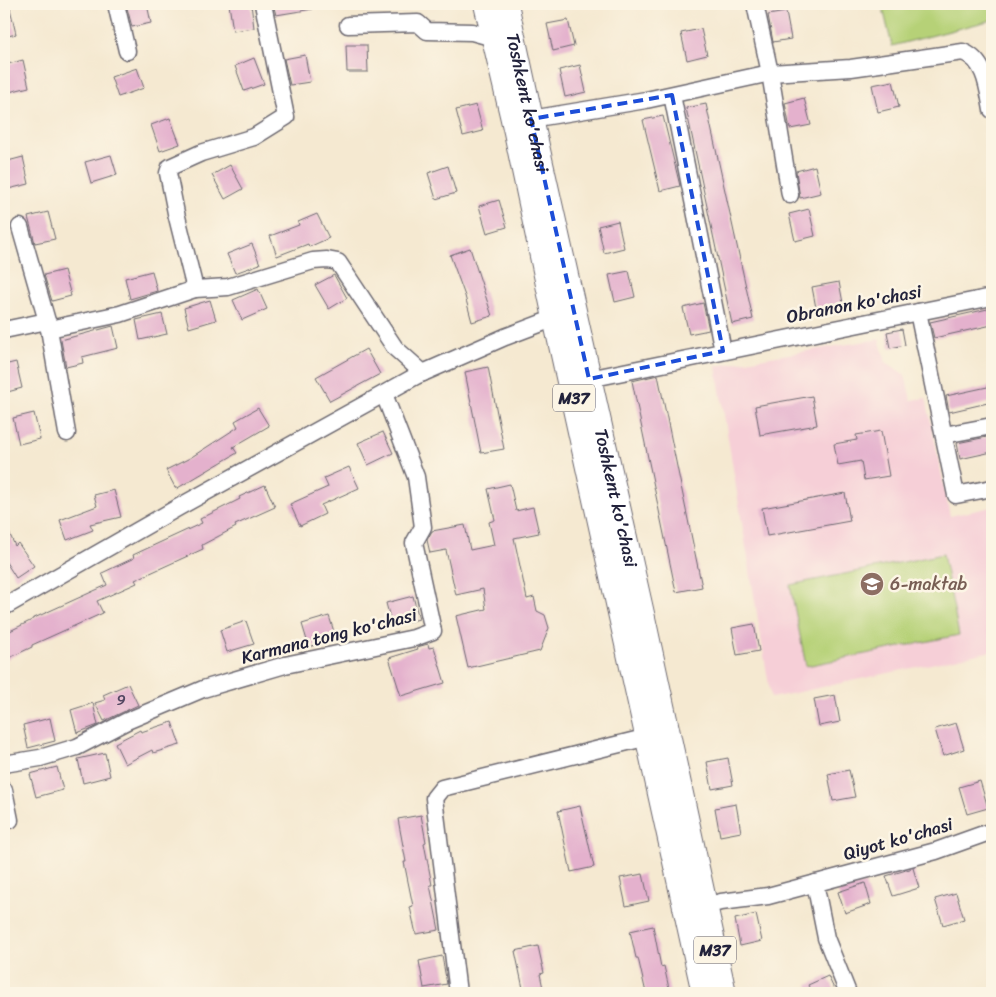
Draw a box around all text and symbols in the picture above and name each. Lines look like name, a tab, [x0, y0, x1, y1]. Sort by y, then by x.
street label: Toshkent ko'chasi	[497, 30, 559, 176]
street label: Obranon ko'chasi	[784, 275, 925, 333]
road number: M37	[553, 384, 595, 412]
street label: Toshkent ko'chasi	[585, 425, 647, 571]
place label: 6-maktab	[890, 568, 967, 600]
school or university icon: 6-maktab	[859, 571, 885, 597]
street label: Karmana tong ko'chasi	[238, 598, 421, 673]
house number: 9	[116, 687, 126, 713]
street label: Qiyot ko'chasi	[839, 808, 958, 870]
road number: M37	[694, 936, 736, 964]

